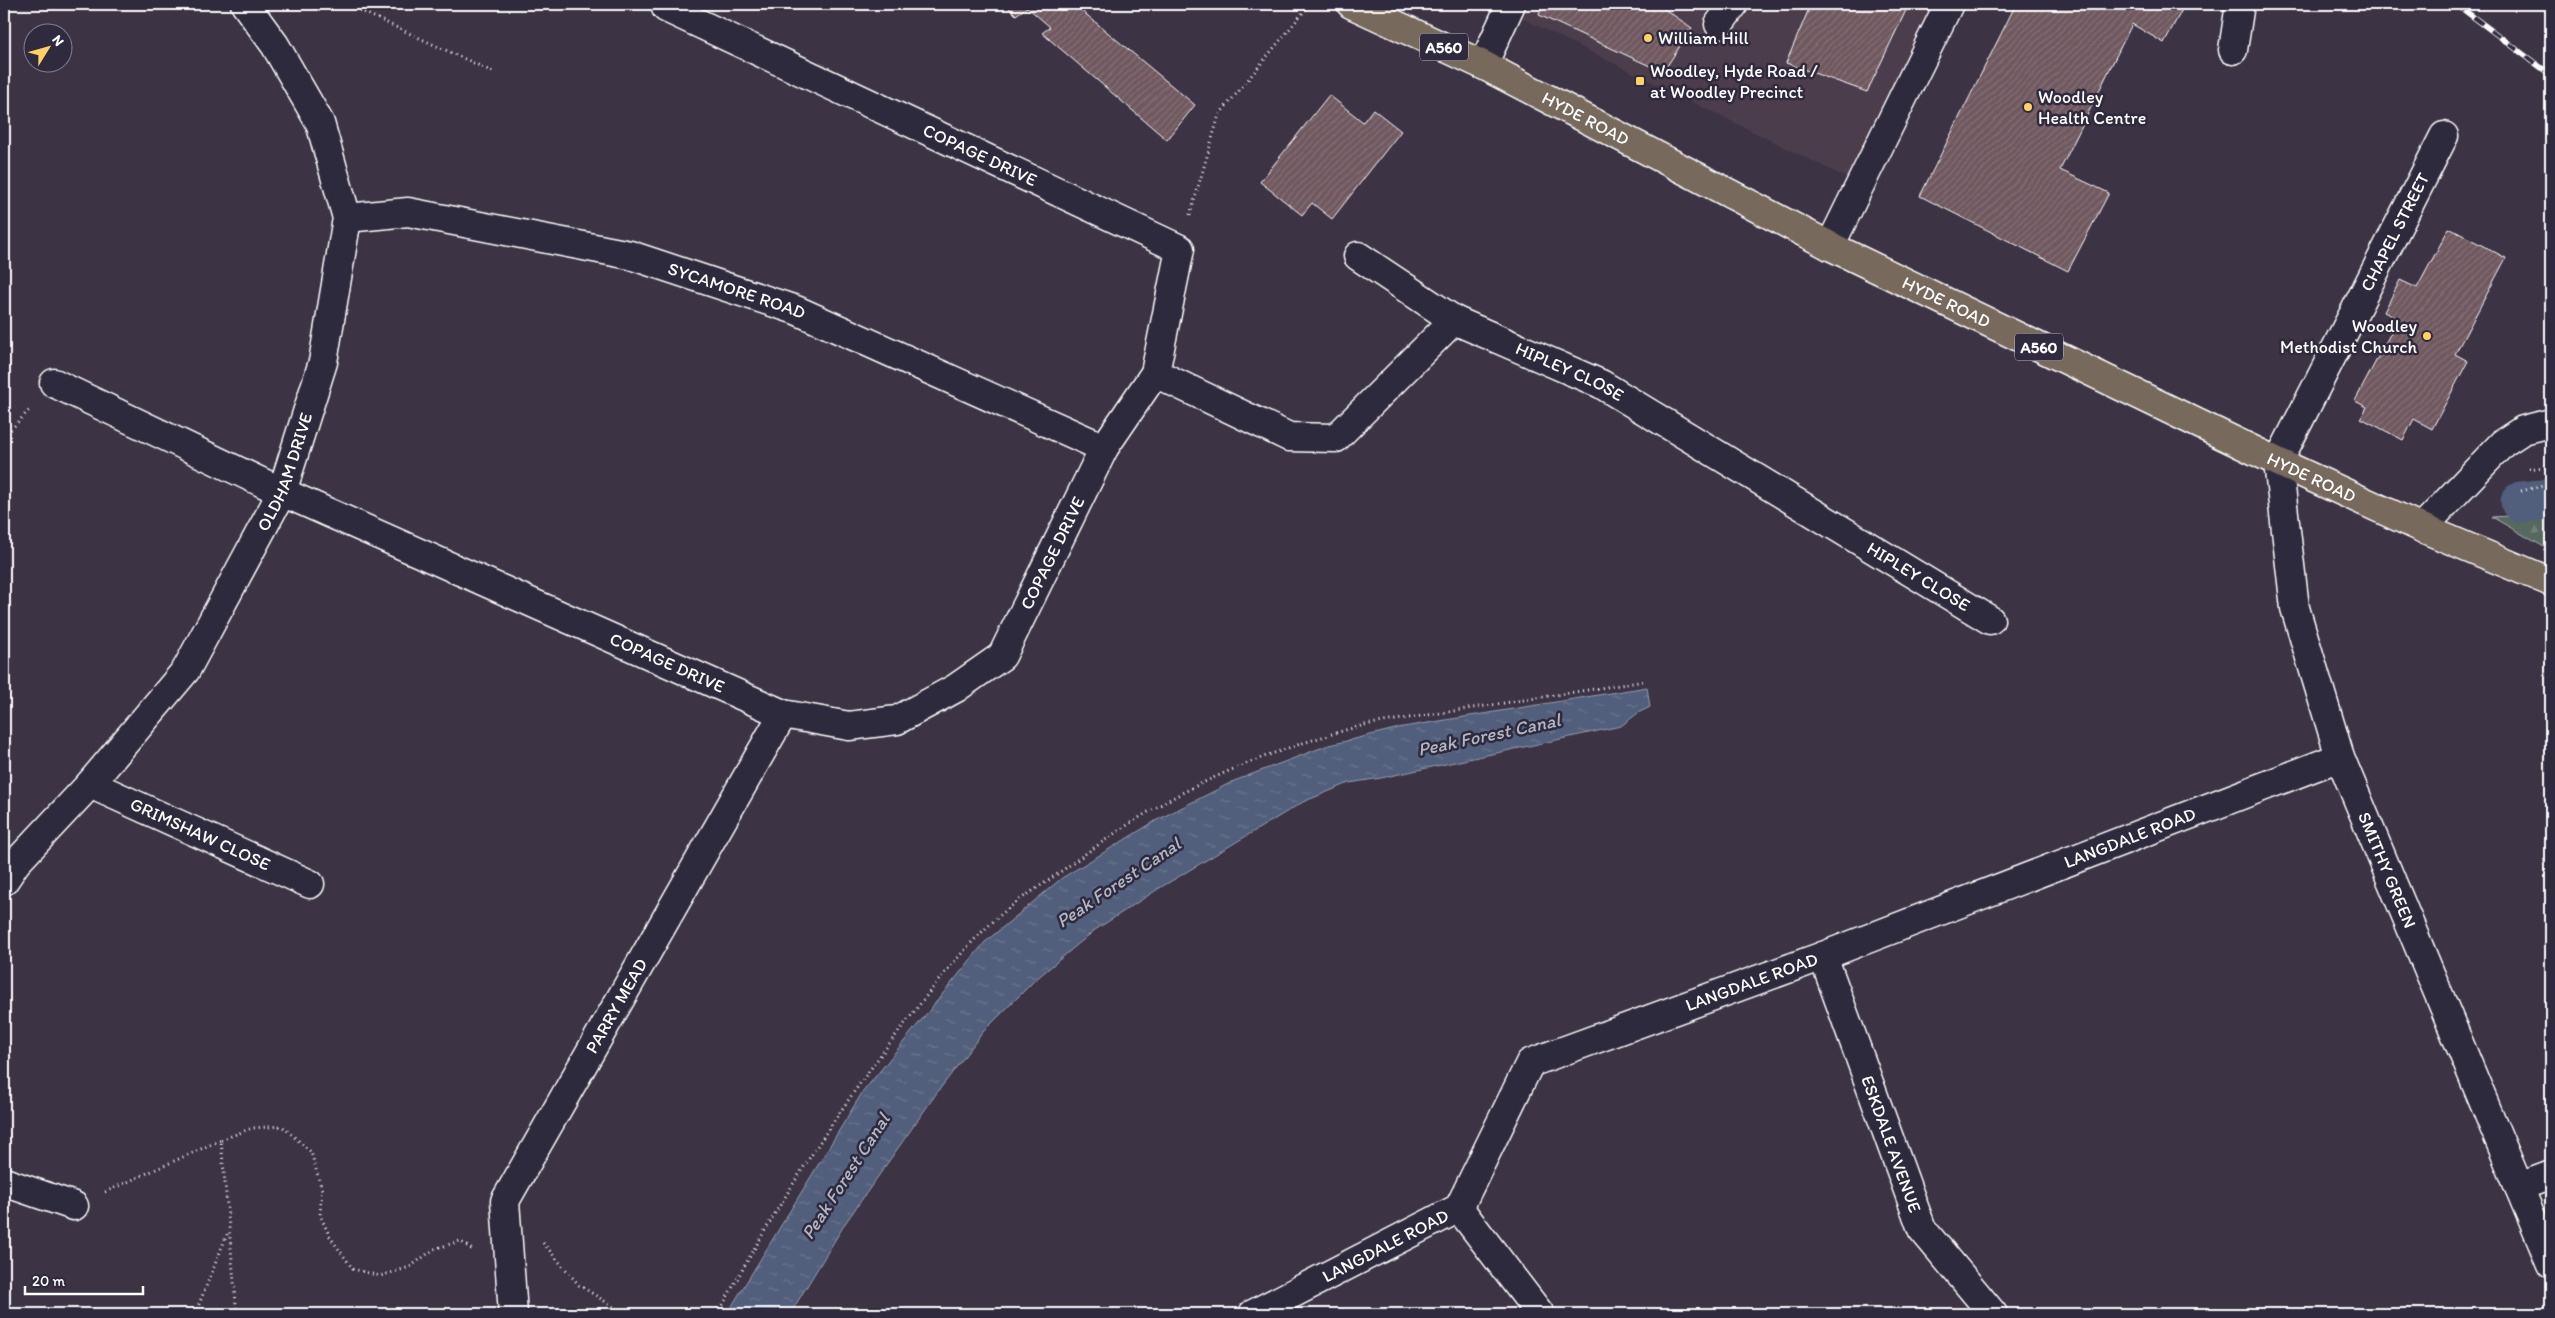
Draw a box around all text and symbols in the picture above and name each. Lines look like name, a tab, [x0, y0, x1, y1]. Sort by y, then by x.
north arrow	[22, 22, 72, 72]
place label: William Hill	[1658, 27, 1749, 49]
text: N	[48, 32, 68, 49]
marker: William Hill	[1642, 32, 1654, 44]
road number: A560	[1420, 34, 1468, 61]
place label: Woodley, Hyde Road / at Woodley Precinct	[1650, 60, 1818, 103]
marker: Woodley, Hyde Road / at Woodley Precinct	[1634, 75, 1646, 87]
place label: Woodley Health Centre	[2038, 86, 2146, 129]
street label: HYDE ROAD	[1538, 87, 1633, 150]
marker: Woodley Health Centre	[2022, 101, 2034, 113]
street label: COPAGE DRIVE	[919, 119, 1041, 191]
street label: CHAPEL STREET	[2356, 169, 2434, 295]
street label: SYCAMORE ROAD	[665, 257, 809, 324]
street label: HYDE ROAD	[1899, 271, 1994, 333]
place label: Woodley Methodist Church	[2280, 315, 2417, 358]
marker: Woodley Methodist Church	[2421, 330, 2433, 342]
road number: A560	[2015, 334, 2063, 361]
street label: HIPLEY CLOSE	[1512, 337, 1628, 406]
street label: OLDHAM DRIVE	[252, 410, 317, 535]
street label: HYDE ROAD	[2263, 447, 2359, 507]
street label: COPAGE DRIVE	[1015, 493, 1090, 613]
street label: HIPLEY CLOSE	[1863, 537, 1974, 616]
street label: COPAGE DRIVE	[606, 628, 728, 698]
water label: Peak Forest Canal	[1416, 708, 1564, 761]
street label: GRIMSHAW CLOSE	[127, 793, 274, 875]
street label: LANGDALE ROAD	[2061, 803, 2199, 873]
street label: SMITHY GREEN	[2353, 809, 2421, 931]
water label: Peak Forest Canal	[1052, 831, 1186, 933]
street label: LANGDALE ROAD	[1682, 948, 1821, 1016]
street label: PARRY MEAD	[581, 954, 652, 1057]
street label: ESKDALE AVENUE	[1856, 1072, 1926, 1216]
water label: Peak Forest Canal	[796, 1108, 896, 1244]
street label: LANGDALE ROAD	[1318, 1204, 1453, 1287]
scale bar	[25, 1263, 142, 1295]
text: 20 m	[32, 1272, 66, 1290]

